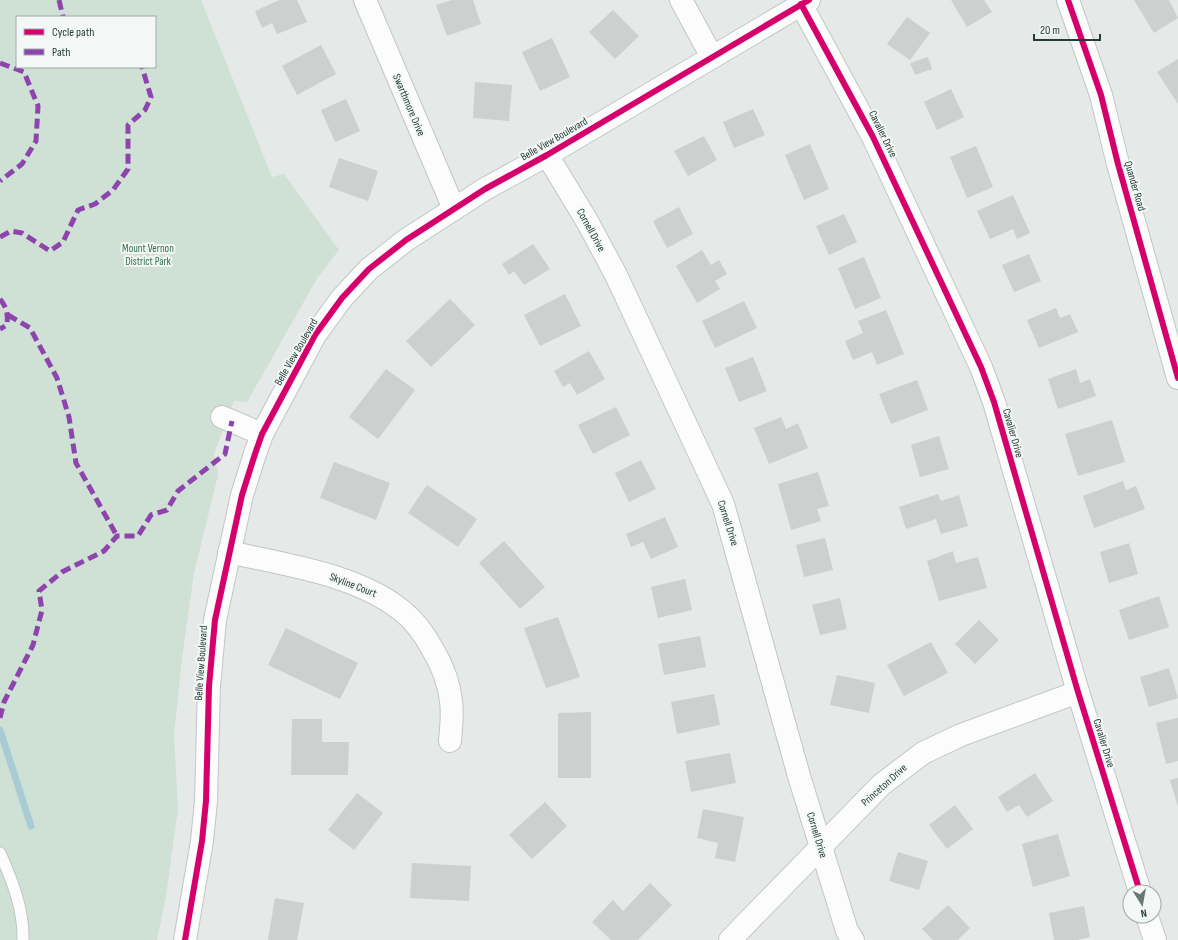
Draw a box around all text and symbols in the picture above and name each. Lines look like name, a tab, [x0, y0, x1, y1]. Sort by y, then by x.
legend	[16, 16, 156, 68]
scale bar	[1034, 16, 1100, 42]
text: 20 m	[1040, 23, 1060, 38]
text: Cycle path	[52, 25, 94, 40]
text: Path	[52, 45, 70, 60]
street label: Swarthmore Drive	[390, 72, 428, 138]
street label: Cavalier Drive	[866, 108, 900, 160]
street label: Belle View Boulevard	[518, 114, 590, 163]
street label: Quander Road	[1122, 160, 1148, 213]
street label: Cornell Drive	[574, 206, 608, 254]
park label: Mount Vernon District Park	[122, 242, 174, 268]
street label: Belle View Boulevard	[272, 316, 321, 388]
street label: Cavalier Drive	[1000, 407, 1026, 459]
street label: Cornell Drive	[715, 499, 741, 547]
street label: Skyline Court	[328, 570, 379, 600]
street label: Belle View Boulevard	[192, 625, 210, 701]
street label: Cavalier Drive	[1090, 717, 1118, 769]
street label: Princeton Drive	[859, 761, 909, 809]
street label: Cornell Drive	[804, 811, 830, 859]
north arrow	[1122, 884, 1162, 924]
text: N	[1140, 906, 1148, 920]

